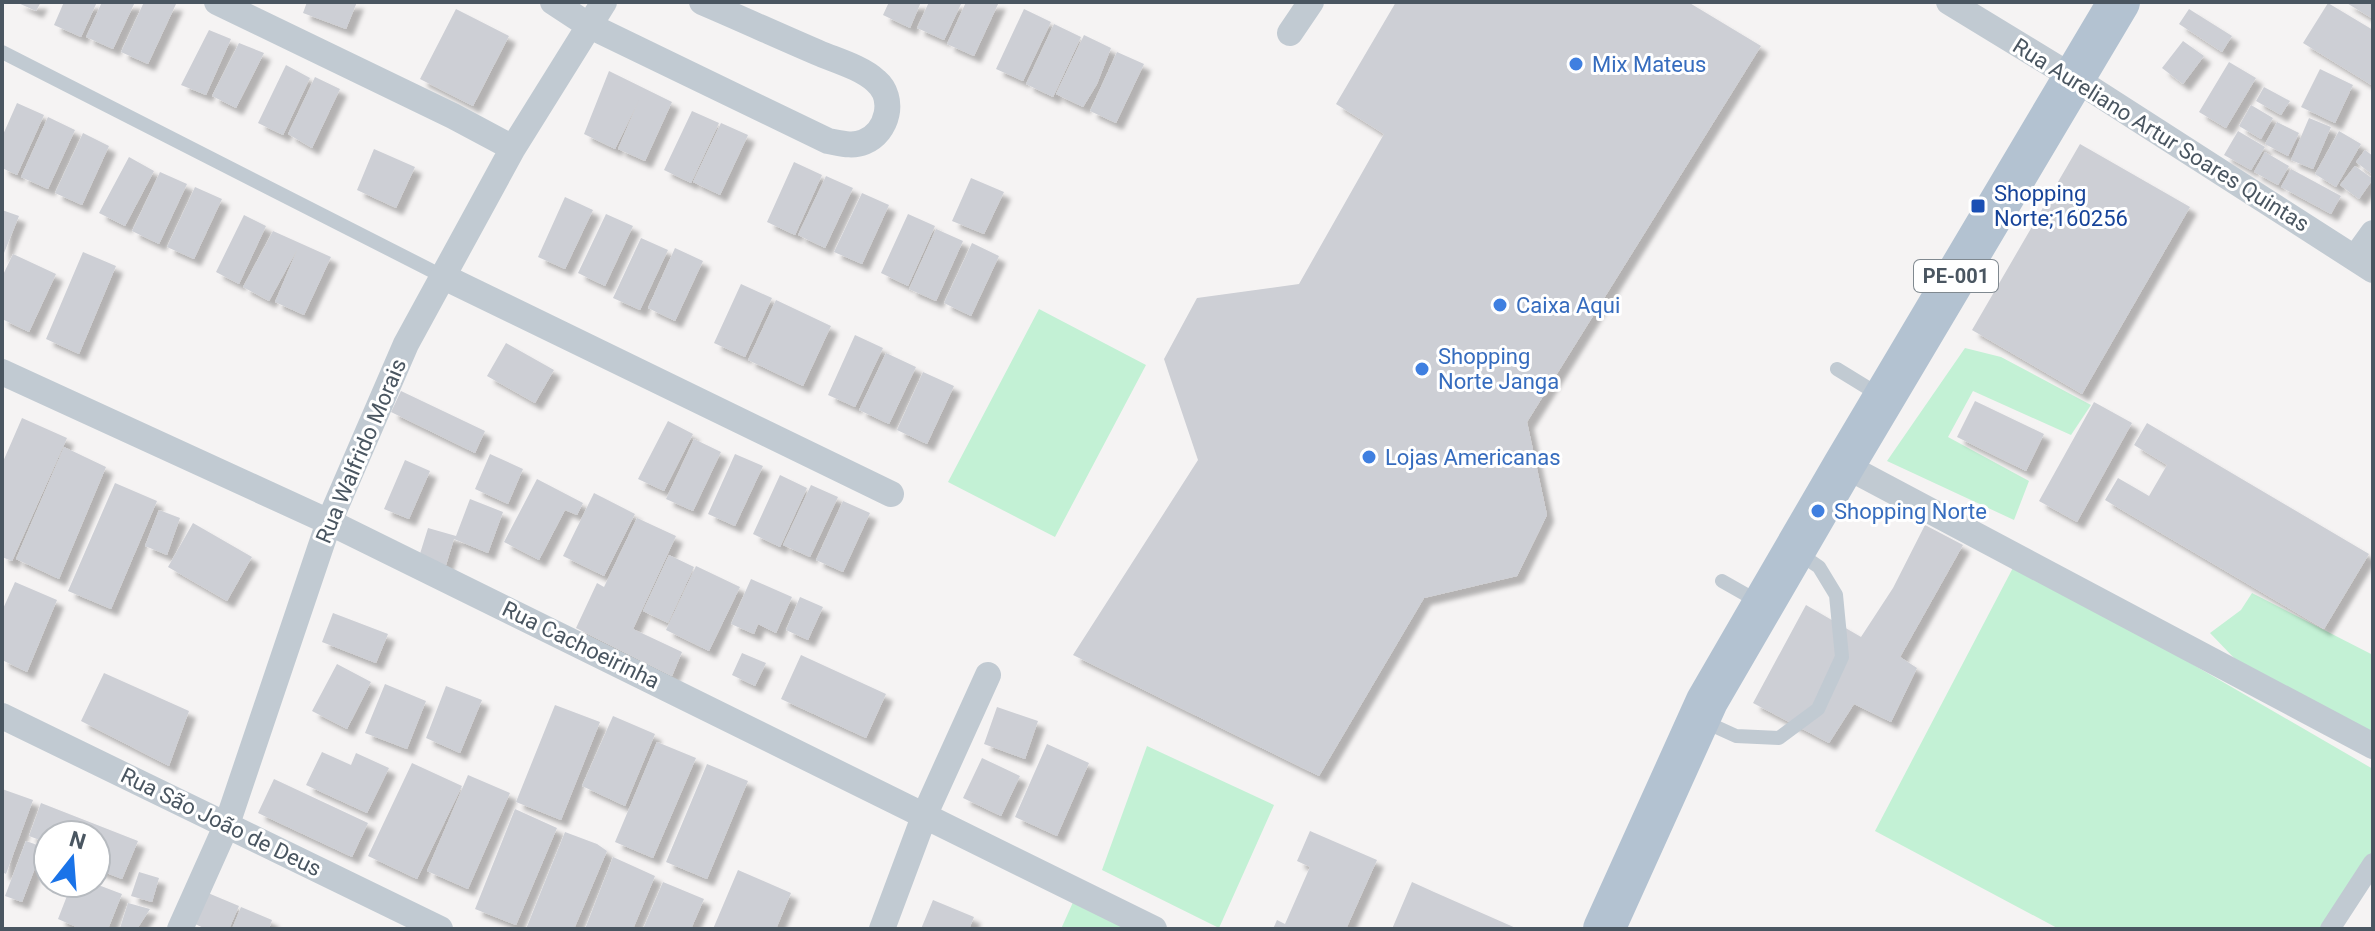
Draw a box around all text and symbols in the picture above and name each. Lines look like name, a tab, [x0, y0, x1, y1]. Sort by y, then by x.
street label: Rua Aureliano Artur Soares Quintas	[2008, 33, 2314, 237]
place label: Mix Mateus	[1592, 52, 1706, 77]
marker: Mix Mateus	[1567, 55, 1585, 73]
place label: Shopping Norte;160256	[1994, 181, 2128, 231]
marker: Shopping Norte;160256	[1969, 197, 1987, 215]
road number: PE-001	[1914, 260, 1998, 292]
place label: Caixa Aqui	[1516, 293, 1620, 318]
marker: Caixa Aqui	[1491, 296, 1509, 314]
place label: Shopping Norte Janga	[1438, 344, 1559, 394]
street label: Rua Walfrido Morais	[311, 355, 411, 547]
marker: Shopping Norte Janga	[1413, 360, 1431, 378]
place label: Lojas Americanas	[1385, 445, 1561, 470]
marker: Lojas Americanas	[1360, 448, 1378, 466]
place label: Shopping Norte	[1834, 499, 1987, 524]
marker: Shopping Norte	[1809, 502, 1827, 520]
street label: Rua Cachoeirinha	[498, 596, 664, 694]
street label: Rua São João de Deus	[117, 763, 325, 881]
north arrow	[32, 819, 112, 899]
text: N	[67, 826, 89, 855]

